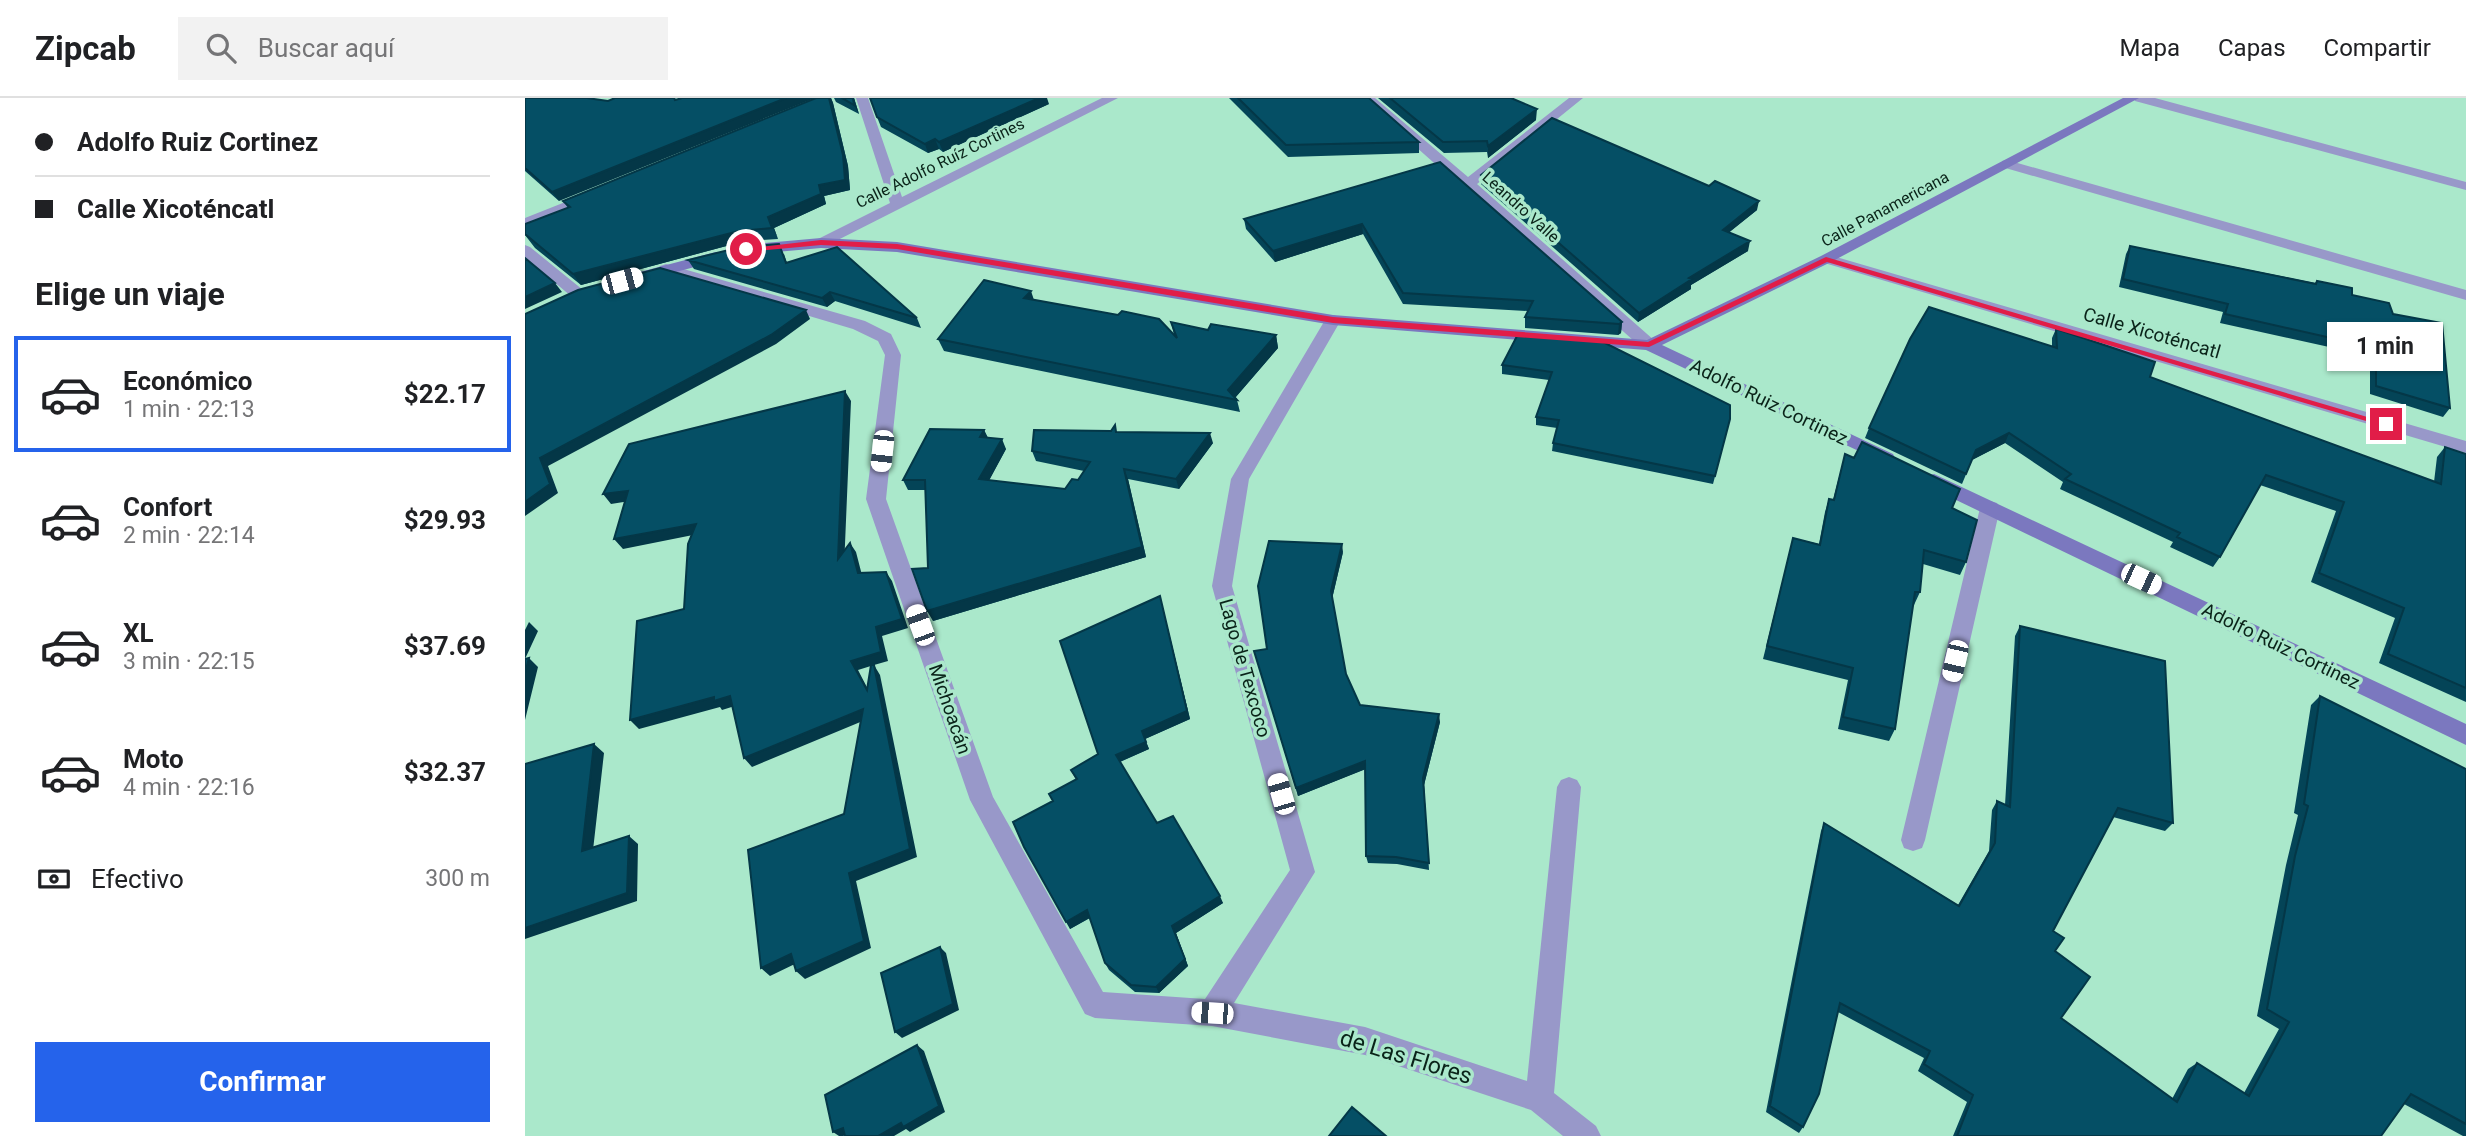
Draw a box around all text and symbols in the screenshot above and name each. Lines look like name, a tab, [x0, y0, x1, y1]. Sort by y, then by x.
search box	[178, 17, 668, 80]
text: Zipcab	[35, 29, 136, 68]
icon: search	[202, 29, 240, 67]
text: Buscar aquí	[258, 33, 394, 63]
text: Mapa	[2119, 34, 2180, 62]
text: Capas	[2218, 34, 2286, 62]
text: Compartir	[2324, 34, 2431, 62]
street label: Calle Adolfo Ruíz Cortines	[853, 114, 1027, 212]
text: Adolfo Ruiz Cortinez	[77, 127, 318, 157]
street label: Calle Panamericana	[1818, 167, 1952, 251]
street label: Leandro Valle	[1479, 168, 1563, 246]
text: Calle Xicoténcatl	[77, 194, 274, 224]
route start	[730, 233, 762, 265]
car	[599, 265, 646, 297]
text: Elige un viaje	[35, 275, 225, 313]
street label: Calle Xicoténcatl	[2081, 302, 2223, 364]
callout: 1 min	[2328, 322, 2444, 372]
text: 1 min	[2356, 333, 2414, 360]
street label: Adolfo Ruiz Cortinez	[1686, 354, 1852, 450]
icon: car	[39, 363, 102, 426]
text: Económico	[123, 366, 252, 396]
text: $22.17	[404, 379, 486, 409]
text: 1 min · 22:13	[123, 396, 255, 423]
route end	[2370, 408, 2402, 440]
car	[870, 429, 895, 473]
icon: car	[39, 489, 102, 552]
text: Confort	[123, 492, 212, 522]
text: $29.93	[404, 505, 486, 535]
text: 2 min · 22:14	[123, 522, 255, 549]
car	[2118, 561, 2165, 597]
street label: Lago de Texcoco	[1214, 596, 1276, 740]
street label: Adolfo Ruiz Cortinez	[2198, 598, 2364, 694]
car	[903, 602, 938, 648]
icon: car	[39, 615, 102, 678]
text: XL	[123, 618, 154, 648]
text: $37.69	[404, 631, 486, 661]
car	[1941, 638, 1970, 684]
text: 3 min · 22:15	[123, 648, 255, 675]
street label: Michoacán	[924, 661, 976, 757]
icon: car	[39, 741, 102, 804]
text: Moto	[123, 744, 184, 774]
text: $32.37	[404, 757, 486, 787]
car	[1266, 771, 1297, 817]
text: 4 min · 22:16	[123, 774, 255, 801]
icon: cash	[35, 860, 73, 898]
text: Efectivo	[91, 864, 184, 894]
text: 300 m	[425, 865, 490, 892]
car	[1191, 1001, 1234, 1025]
street label: de Las Flores	[1337, 1024, 1475, 1090]
button: Confirmar	[35, 1042, 490, 1122]

